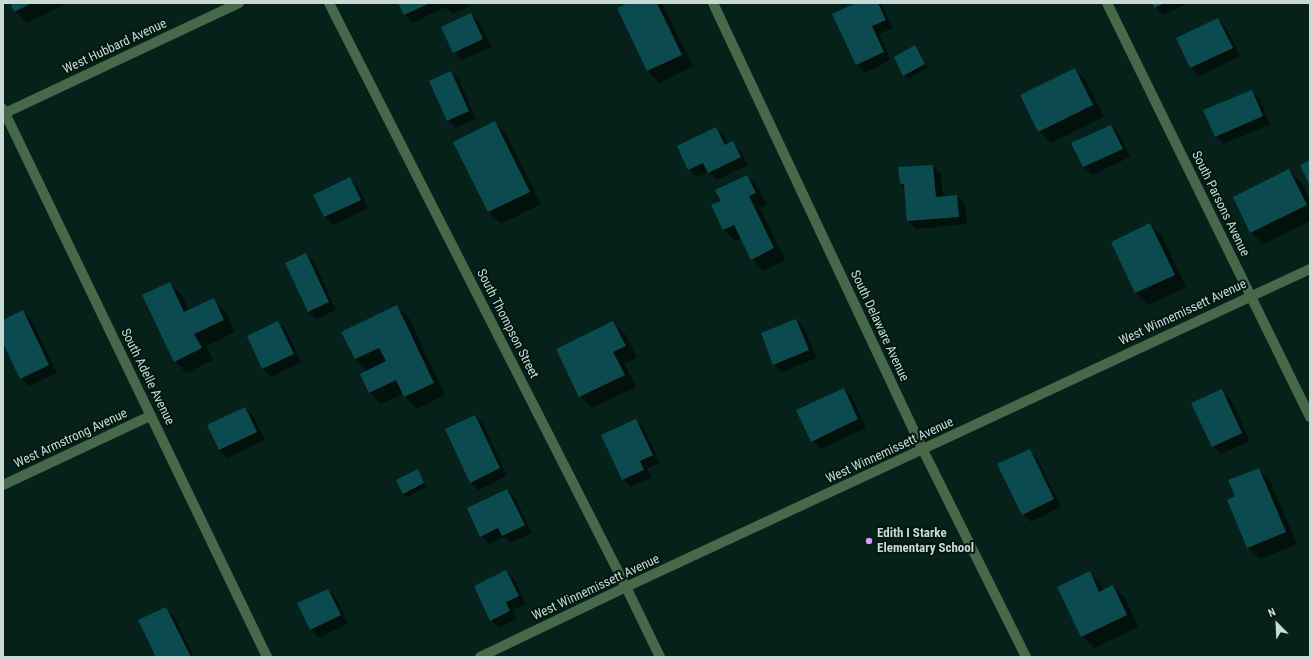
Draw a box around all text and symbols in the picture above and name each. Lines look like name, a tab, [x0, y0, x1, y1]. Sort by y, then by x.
street label: West Hubbard Avenue	[61, 16, 169, 78]
street label: South Parsons Avenue	[1188, 149, 1252, 259]
street label: South Thompson Street	[473, 267, 541, 381]
street label: South Delaware Avenue	[846, 268, 912, 384]
street label: West Winnemissett Avenue	[1117, 277, 1249, 349]
street label: South Adelle Avenue	[117, 326, 177, 428]
street label: West Armstrong Avenue	[12, 406, 130, 472]
street label: West Winnemissett Avenue	[824, 415, 956, 487]
place label: Edith I Starke Elementary School	[877, 526, 974, 557]
marker: Edith I Starke Elementary School	[864, 536, 874, 546]
street label: West Winnemissett Avenue	[530, 552, 662, 624]
north arrow	[1257, 604, 1297, 644]
text: N	[1266, 605, 1278, 620]

